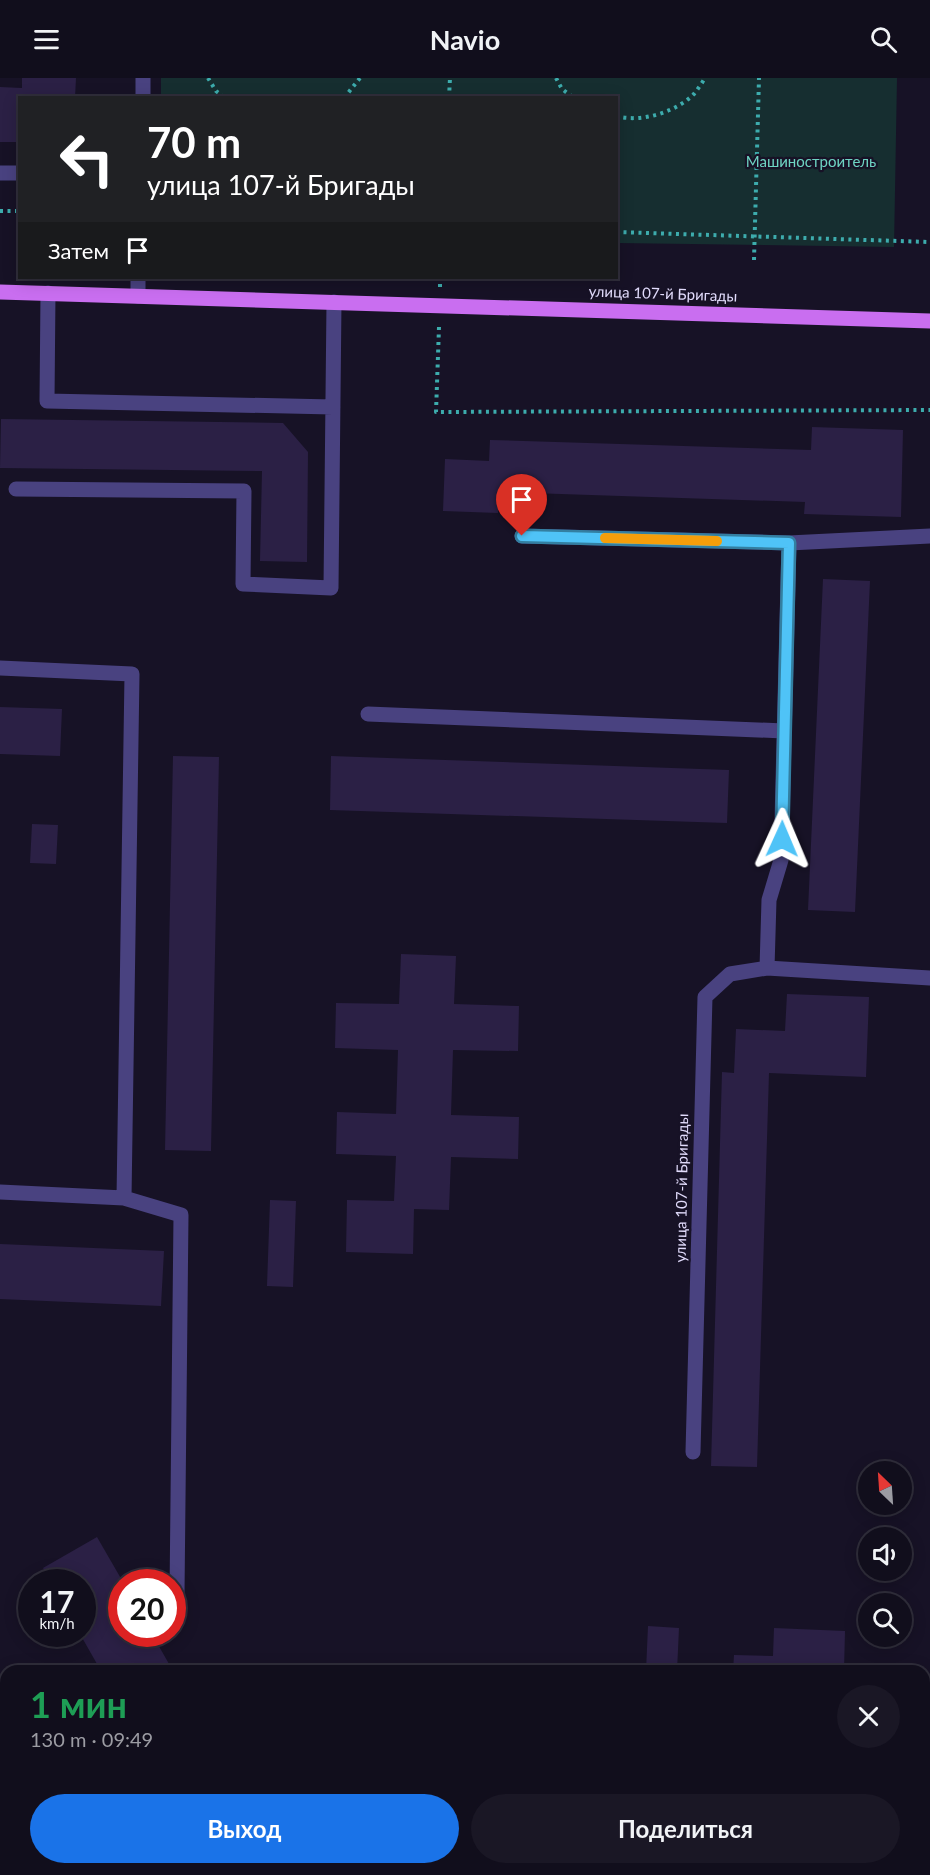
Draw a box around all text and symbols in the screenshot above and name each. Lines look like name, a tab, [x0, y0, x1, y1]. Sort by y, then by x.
icon: menu	[30, 23, 63, 56]
text: Navio	[430, 23, 500, 56]
icon: search	[867, 23, 900, 56]
text: 70 m	[147, 117, 241, 167]
icon: left	[48, 120, 126, 198]
park label: Машиностроитель	[746, 152, 876, 170]
text: улица 107-й Бригады	[147, 168, 415, 201]
icon: arrive	[121, 234, 154, 267]
text: Затем	[48, 237, 109, 264]
street label: улица 107-й Бригады	[588, 281, 738, 305]
pin	[496, 474, 547, 536]
icon: arrive	[505, 483, 538, 516]
position arrow	[750, 807, 814, 871]
street label: улица 107-й Бригады	[671, 1113, 691, 1263]
north arrow	[858, 1461, 912, 1515]
map controls	[858, 1461, 912, 1647]
button: sound	[858, 1527, 912, 1581]
speed limit sign: 20	[108, 1569, 186, 1647]
text: 17	[40, 1583, 74, 1619]
button: search	[858, 1593, 912, 1647]
text: km/h	[39, 1614, 75, 1632]
text: 1 мин	[30, 1682, 127, 1726]
button: close	[837, 1685, 900, 1748]
text: 130 m · 09:49	[30, 1727, 153, 1751]
button: Выход	[30, 1794, 459, 1863]
button: Поделиться	[471, 1794, 900, 1863]

